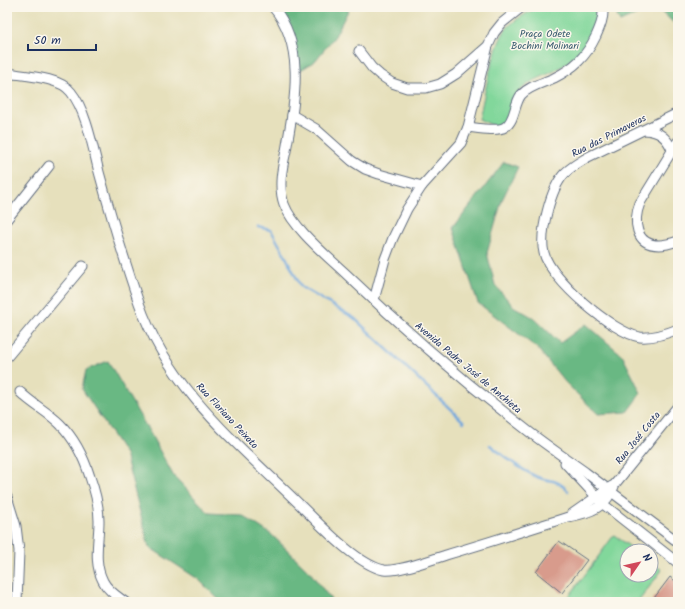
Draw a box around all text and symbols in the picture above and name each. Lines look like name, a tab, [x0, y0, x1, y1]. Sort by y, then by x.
scale bar	[28, 26, 96, 52]
park label: Praça Odete Bochini Molinari	[511, 26, 579, 54]
text: 50 m	[34, 31, 61, 50]
street label: Rua das Primaveras	[569, 110, 650, 162]
street label: Avenida Padre José de Anchieta	[411, 318, 525, 418]
street label: Rua Floriano Peixoto	[192, 379, 262, 453]
street label: Rua José Costa	[611, 408, 665, 468]
north arrow	[619, 543, 659, 583]
text: N	[637, 550, 656, 566]

